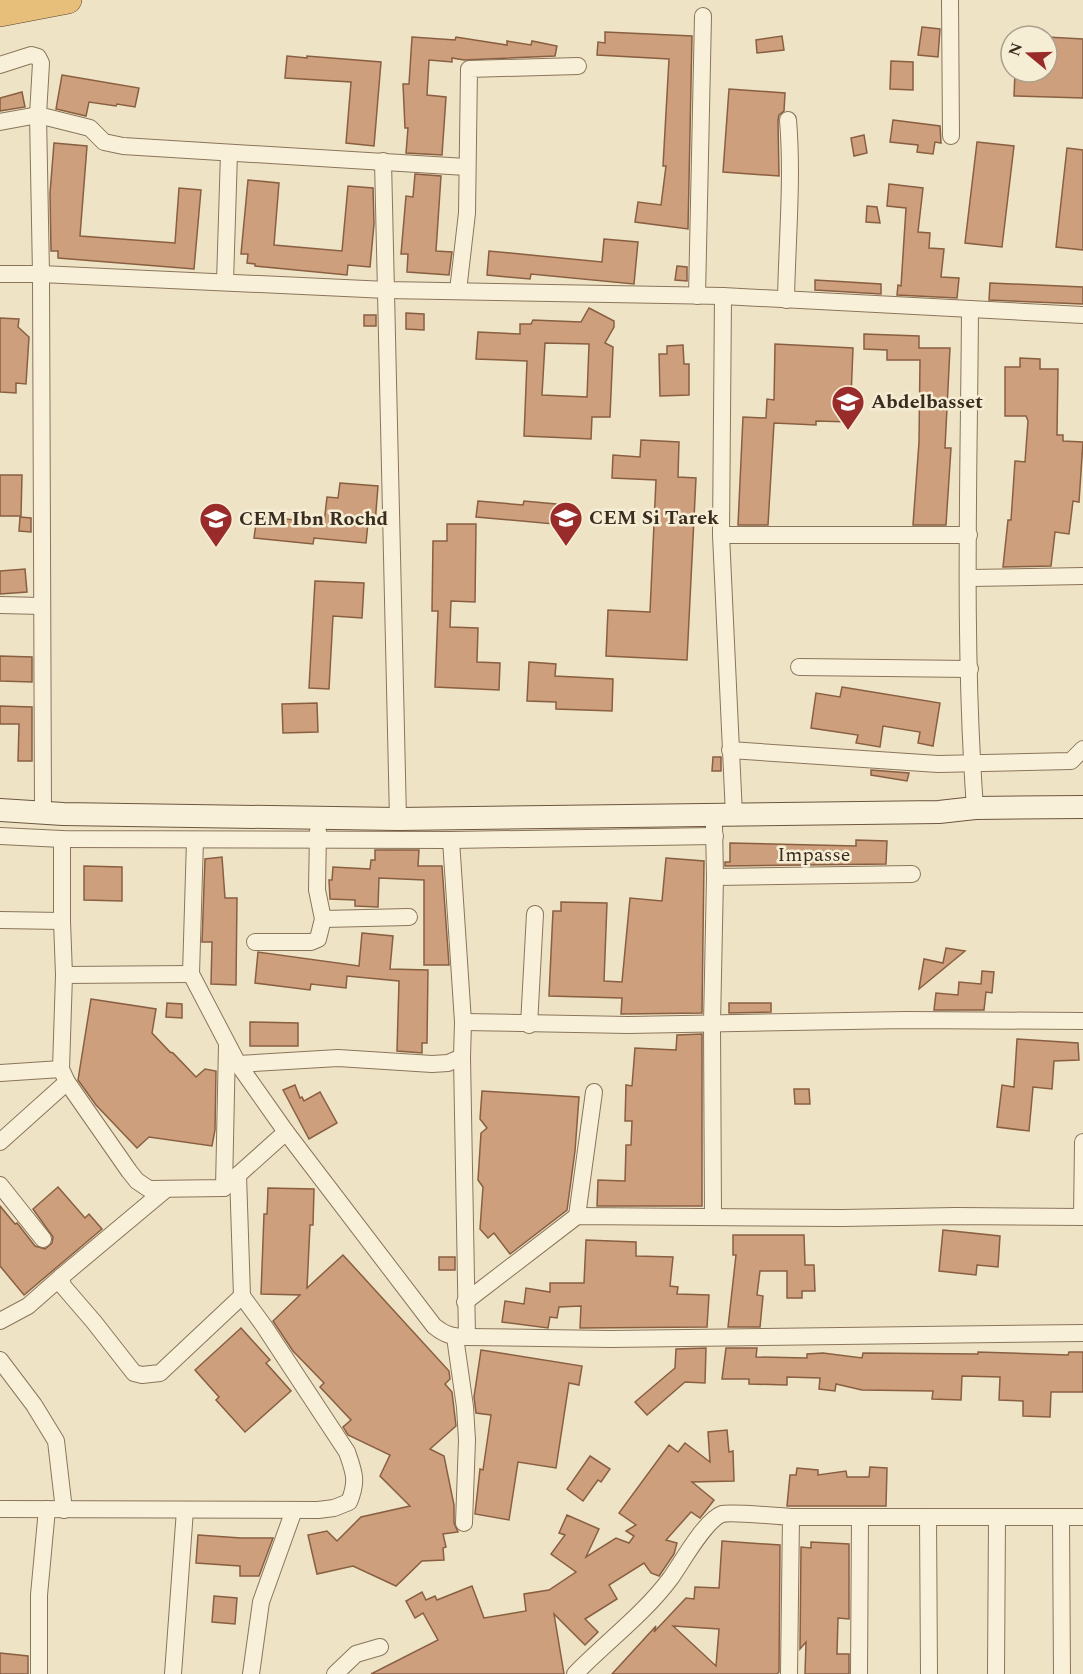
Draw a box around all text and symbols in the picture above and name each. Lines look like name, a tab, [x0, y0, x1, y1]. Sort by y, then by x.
north arrow	[999, 24, 1059, 84]
text: N	[1002, 39, 1029, 60]
school or university icon: Abdelbasset	[830, 384, 866, 431]
place label: Abdelbasset	[871, 387, 983, 417]
school or university icon: CEM Si Tarek	[548, 500, 584, 547]
school or university icon: CEM Ibn Rochd	[198, 501, 234, 548]
place label: CEM Si Tarek	[589, 503, 719, 533]
place label: CEM Ibn Rochd	[239, 504, 389, 534]
street label: Impasse	[778, 840, 850, 870]

